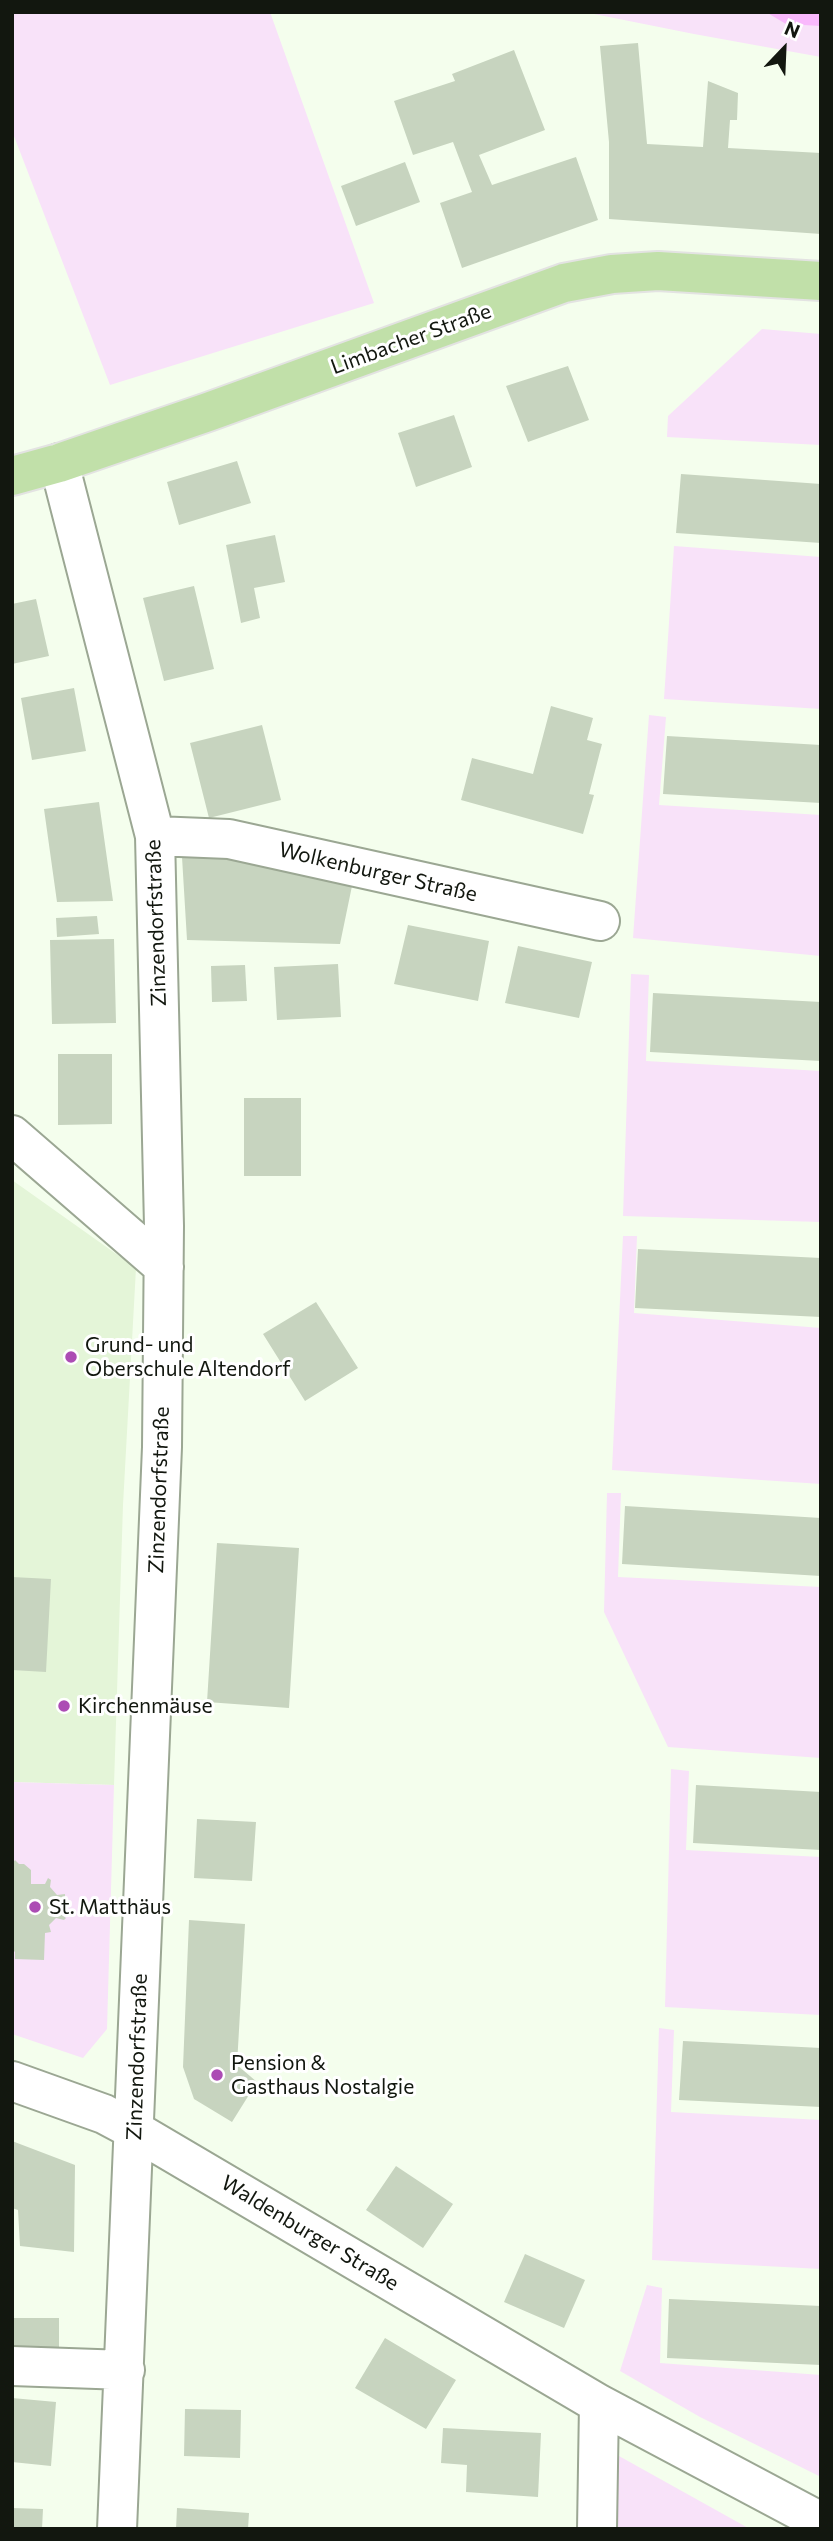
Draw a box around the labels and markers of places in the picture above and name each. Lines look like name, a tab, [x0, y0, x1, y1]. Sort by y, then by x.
place label: Grund- und Oberschule Altendorf	[85, 1332, 291, 1382]
marker: Grund- und Oberschule Altendorf	[63, 1349, 79, 1365]
place label: Kirchenmäuse	[78, 1693, 213, 1719]
marker: Kirchenmäuse	[56, 1698, 72, 1714]
place label: St. Matthäus	[49, 1894, 171, 1920]
marker: St. Matthäus	[27, 1899, 43, 1915]
place label: Pension & Gasthaus Nostalgie	[231, 2050, 414, 2100]
marker: Pension & Gasthaus Nostalgie	[209, 2067, 225, 2083]

